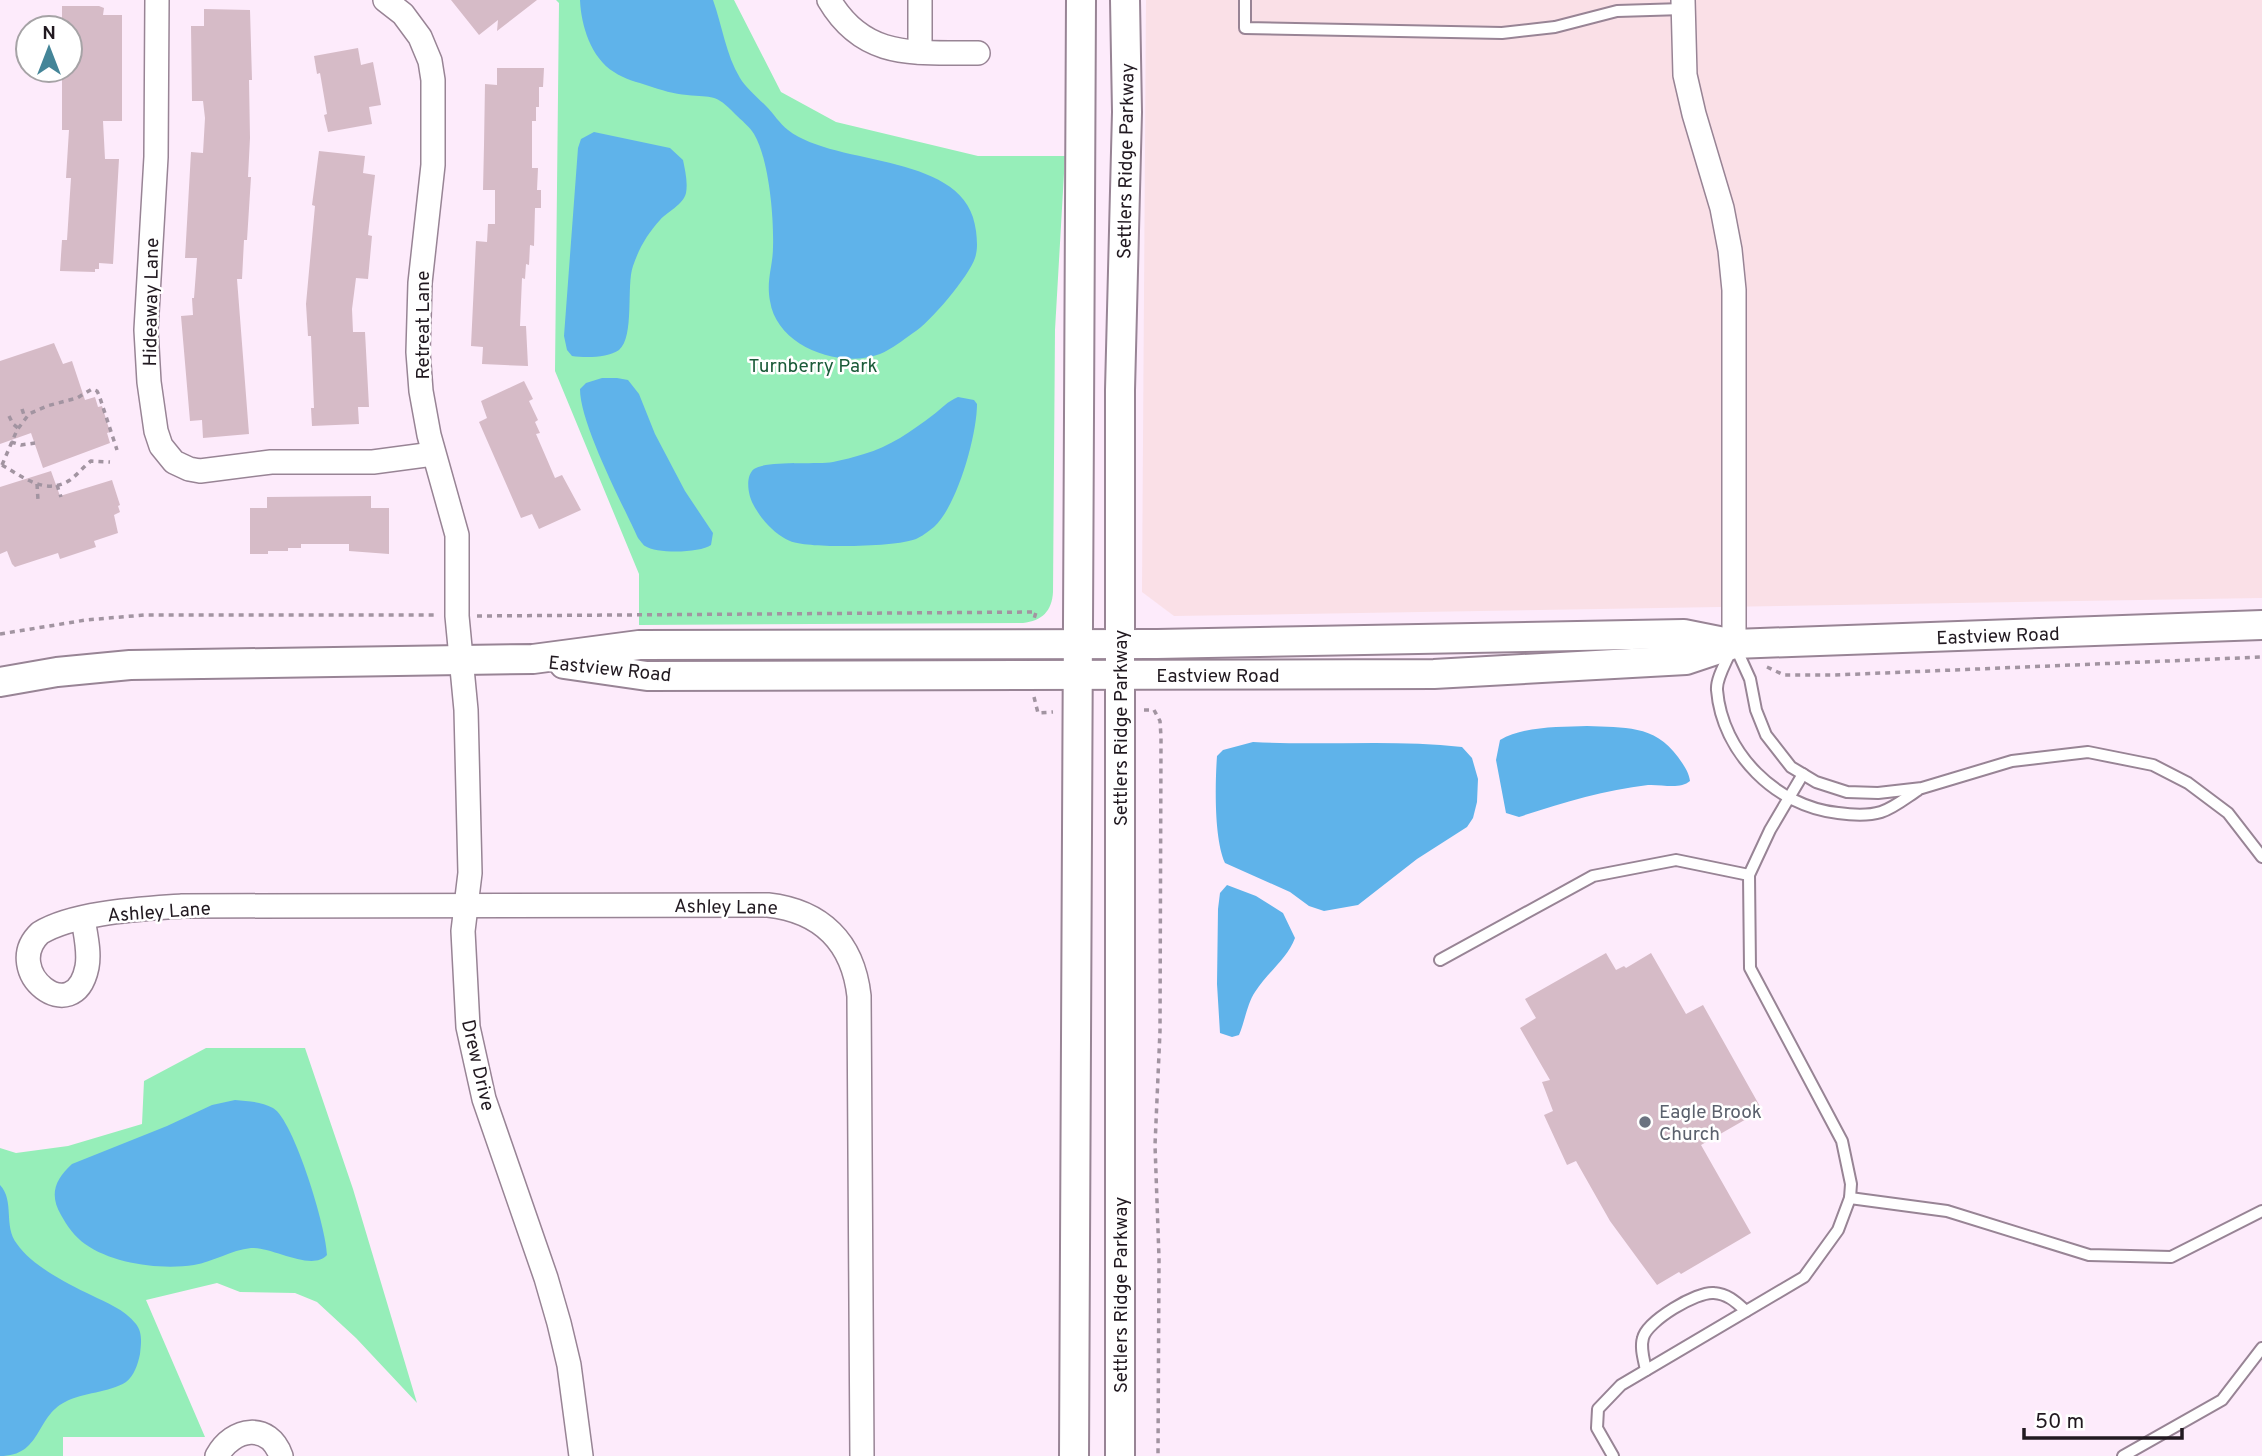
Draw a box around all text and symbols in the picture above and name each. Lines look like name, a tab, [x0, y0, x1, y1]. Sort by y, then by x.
north arrow	[14, 14, 84, 84]
text: N	[42, 22, 56, 46]
street label: Settlers Ridge Parkway	[1113, 63, 1141, 259]
street label: Hideaway Lane	[139, 237, 165, 367]
street label: Retreat Lane	[412, 270, 436, 380]
park label: Turnberry Park	[748, 355, 878, 379]
street label: Eastview Road	[1936, 623, 2060, 651]
street label: Settlers Ridge Parkway	[1110, 630, 1134, 826]
street label: Eastview Road	[547, 652, 672, 688]
street label: Eastview Road	[1156, 665, 1280, 689]
street label: Ashley Lane	[674, 895, 778, 921]
street label: Ashley Lane	[107, 897, 212, 929]
street label: Drew Drive	[455, 1017, 499, 1113]
place label: Eagle Brook Church	[1659, 1101, 1762, 1147]
marker: Eagle Brook Church	[1637, 1114, 1653, 1130]
street label: Settlers Ridge Parkway	[1110, 1197, 1134, 1393]
scale bar	[2024, 1396, 2182, 1440]
text: 50 m	[2035, 1409, 2084, 1436]

